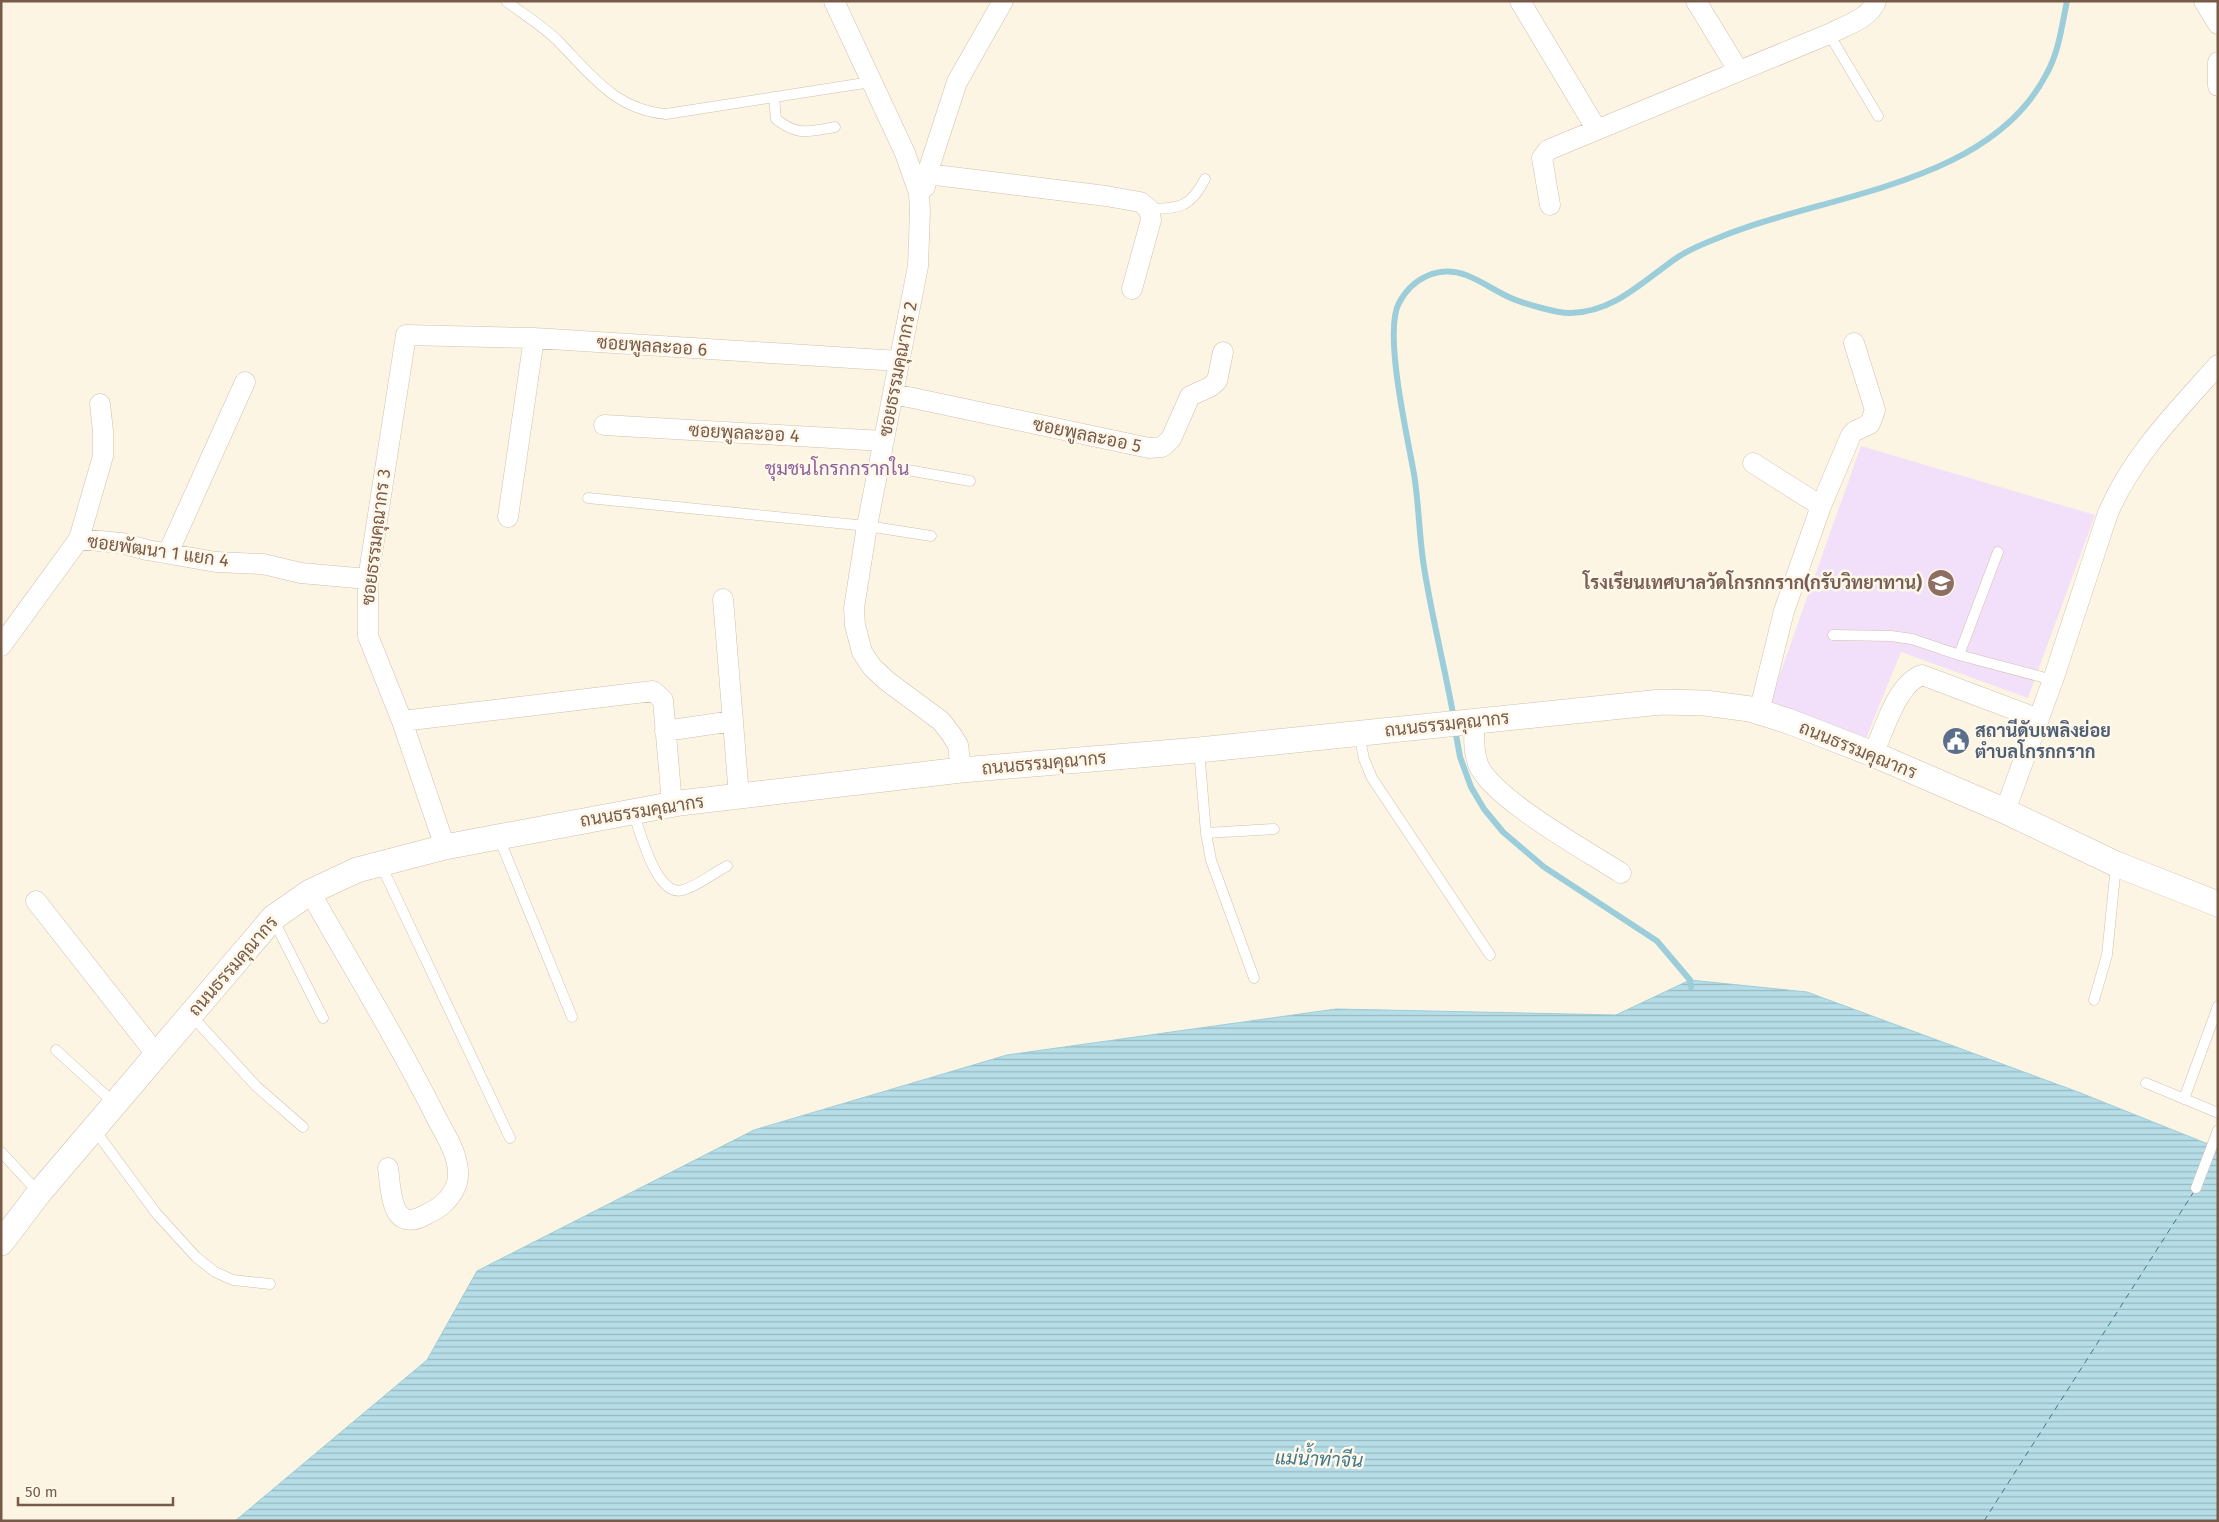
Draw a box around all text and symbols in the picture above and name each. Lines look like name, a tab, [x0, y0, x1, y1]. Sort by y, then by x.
street label: ซอยธรรมคุณากร 2	[874, 299, 923, 439]
street label: ซอยพูลละออ 6	[596, 331, 708, 363]
street label: ซอยพูลละออ 5	[1030, 413, 1143, 459]
street label: ซอยพูลละออ 4	[688, 419, 800, 449]
district label: ชุมชนโกรกกรากใน	[765, 456, 909, 481]
street label: ซอยธรรมคุณากร 3	[357, 467, 396, 607]
street label: ซอยพัฒนา 1 แยก 4	[86, 530, 231, 572]
school or university icon: โรงเรียนเทศบาลวัดโกรกกราก(กรับวิทยาทาน)	[1926, 568, 1956, 598]
place label: โรงเรียนเทศบาลวัดโกรกกราก(กรับวิทยาทาน)	[1582, 570, 1922, 594]
street label: ถนนธรรมคุณากร	[1384, 706, 1511, 742]
street label: ถนนธรรมคุณากร	[1795, 716, 1920, 785]
place label: สถานีดับเพลิงย่อย ตำบลโกรกกราก	[1975, 718, 2111, 763]
public building icon: สถานีดับเพลิงย่อย ตำบลโกรกกราก	[1941, 726, 1971, 756]
street label: ถนนธรรมคุณากร	[981, 747, 1108, 780]
street label: ถนนธรรมคุณากร	[578, 790, 706, 833]
street label: ถนนธรรมคุณากร	[184, 911, 283, 1021]
water label: แม่น้ำท่าจีน	[1274, 1442, 1364, 1472]
scale bar	[18, 1474, 172, 1506]
text: 50 m	[25, 1483, 58, 1501]

